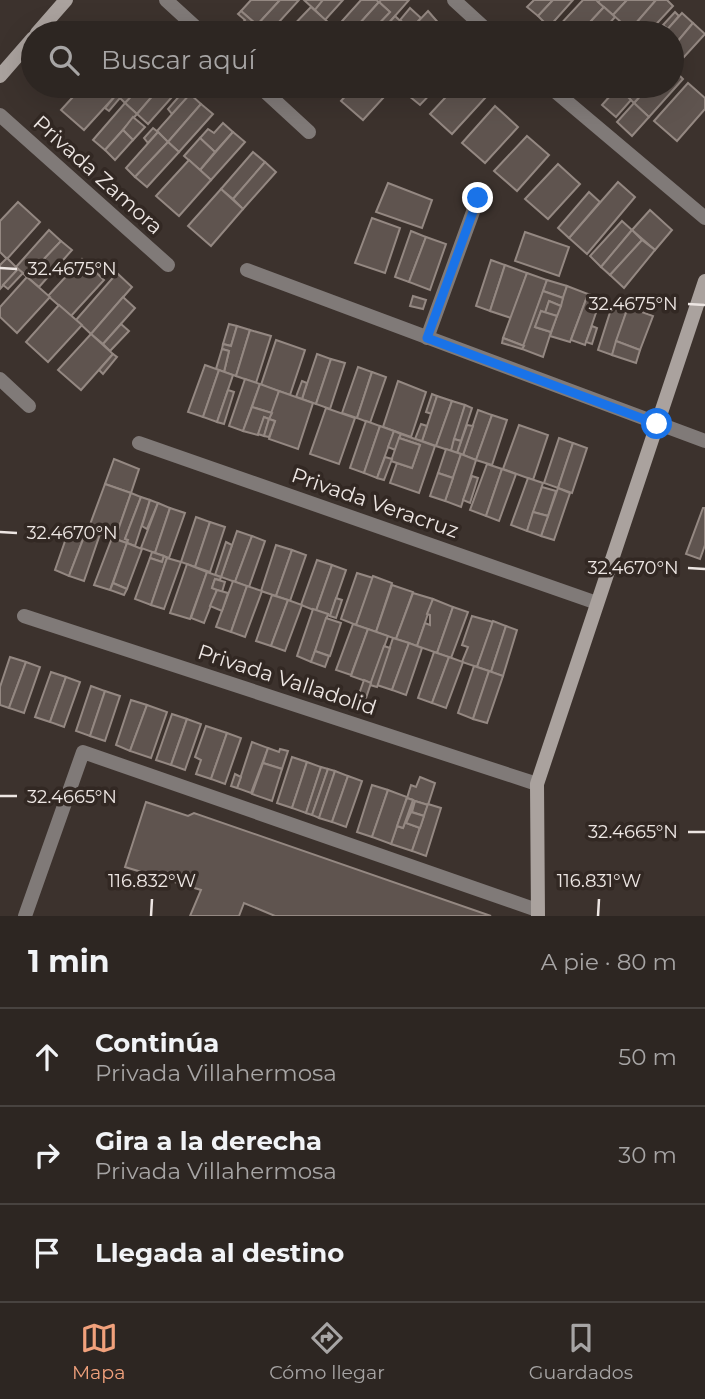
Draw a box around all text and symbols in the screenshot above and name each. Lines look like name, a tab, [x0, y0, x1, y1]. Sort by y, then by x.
search box	[21, 21, 684, 98]
icon: search	[45, 41, 83, 79]
text: Buscar aquí	[101, 44, 255, 76]
street label: Privada Zamora	[28, 110, 168, 239]
route end	[462, 182, 493, 213]
text: 32.4675°N	[27, 258, 117, 280]
text: 32.4675°N	[588, 293, 678, 315]
route start	[641, 408, 672, 439]
street label: Privada Veracruz	[288, 462, 462, 543]
text: 32.4670°N	[26, 522, 118, 544]
text: 32.4670°N	[587, 557, 679, 579]
street label: Privada Valladolid	[195, 639, 380, 720]
text: 32.4665°N	[27, 786, 117, 808]
text: 32.4665°N	[588, 821, 678, 843]
text: 116.832°W	[108, 870, 196, 892]
text: 116.831°W	[557, 870, 641, 892]
text: 1 min	[28, 943, 109, 980]
text: A pie · 80 m	[541, 948, 677, 976]
text: Continúa	[95, 1027, 219, 1059]
icon: ahead	[28, 1038, 66, 1076]
text: 50 m	[618, 1043, 677, 1071]
text: Privada Villahermosa	[95, 1059, 337, 1087]
text: Gira a la derecha	[95, 1125, 322, 1157]
icon: right	[28, 1136, 66, 1174]
text: 30 m	[618, 1141, 677, 1169]
text: Privada Villahermosa	[95, 1157, 337, 1185]
icon: arrive	[28, 1234, 66, 1272]
text: Llegada al destino	[95, 1237, 344, 1269]
tab: Mapa	[72, 1319, 125, 1384]
tab: Cómo llegar	[269, 1319, 385, 1384]
tab: Guardados	[529, 1319, 633, 1384]

